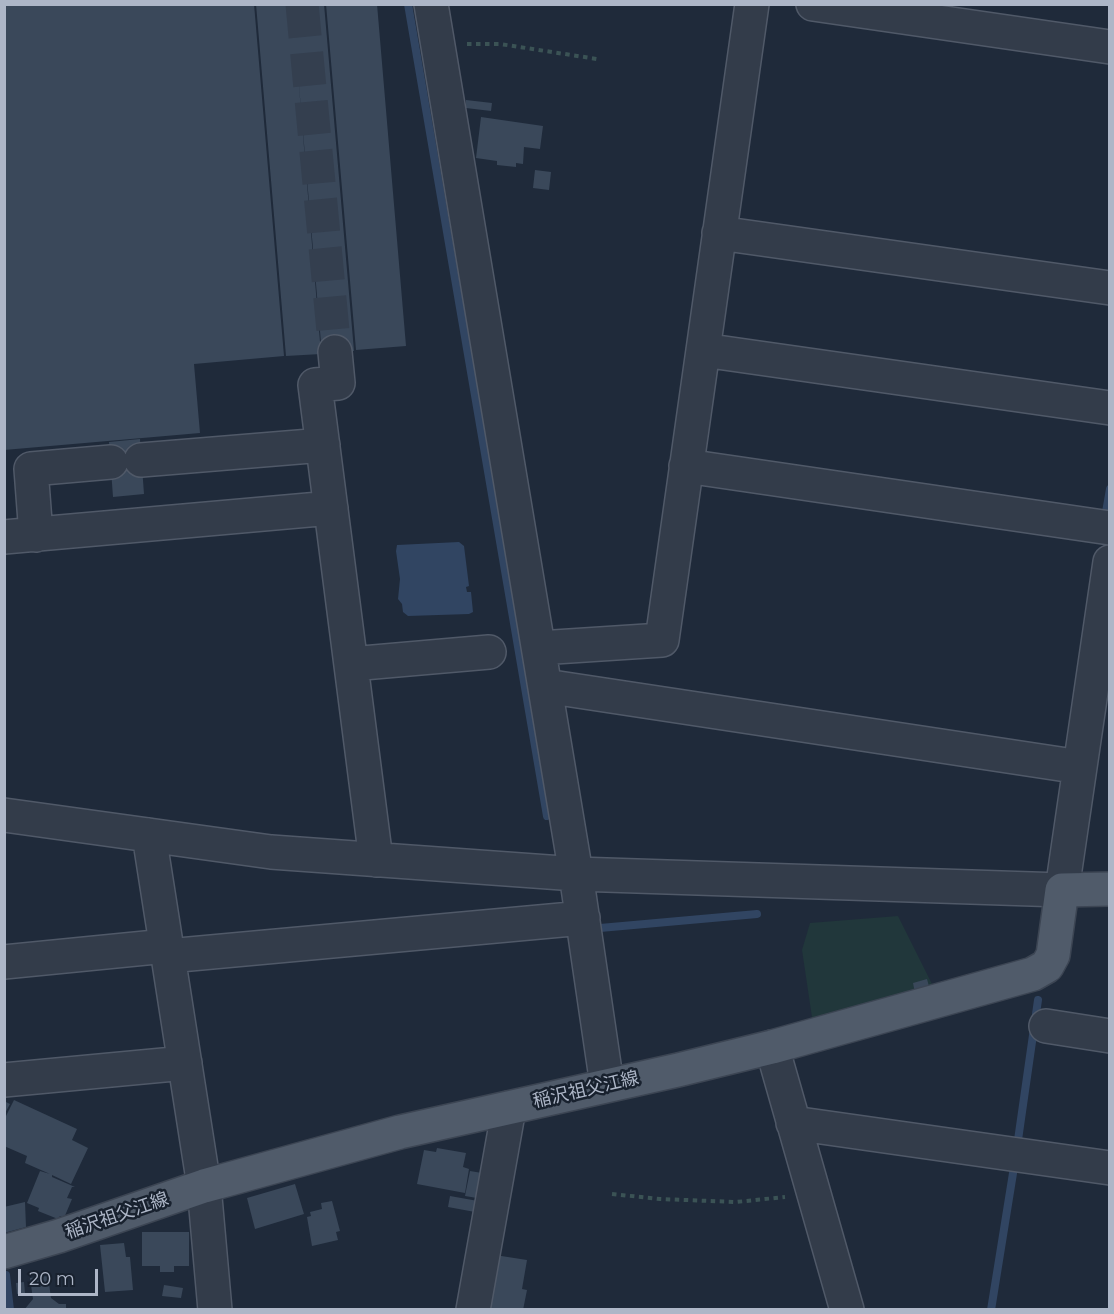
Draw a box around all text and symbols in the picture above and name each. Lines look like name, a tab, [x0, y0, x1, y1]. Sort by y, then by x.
street label: 稲沢祖父江線	[531, 1067, 641, 1113]
street label: 稲沢祖父江線	[62, 1188, 172, 1244]
scale bar	[21, 1257, 100, 1295]
text: 20 m	[29, 1268, 75, 1290]

